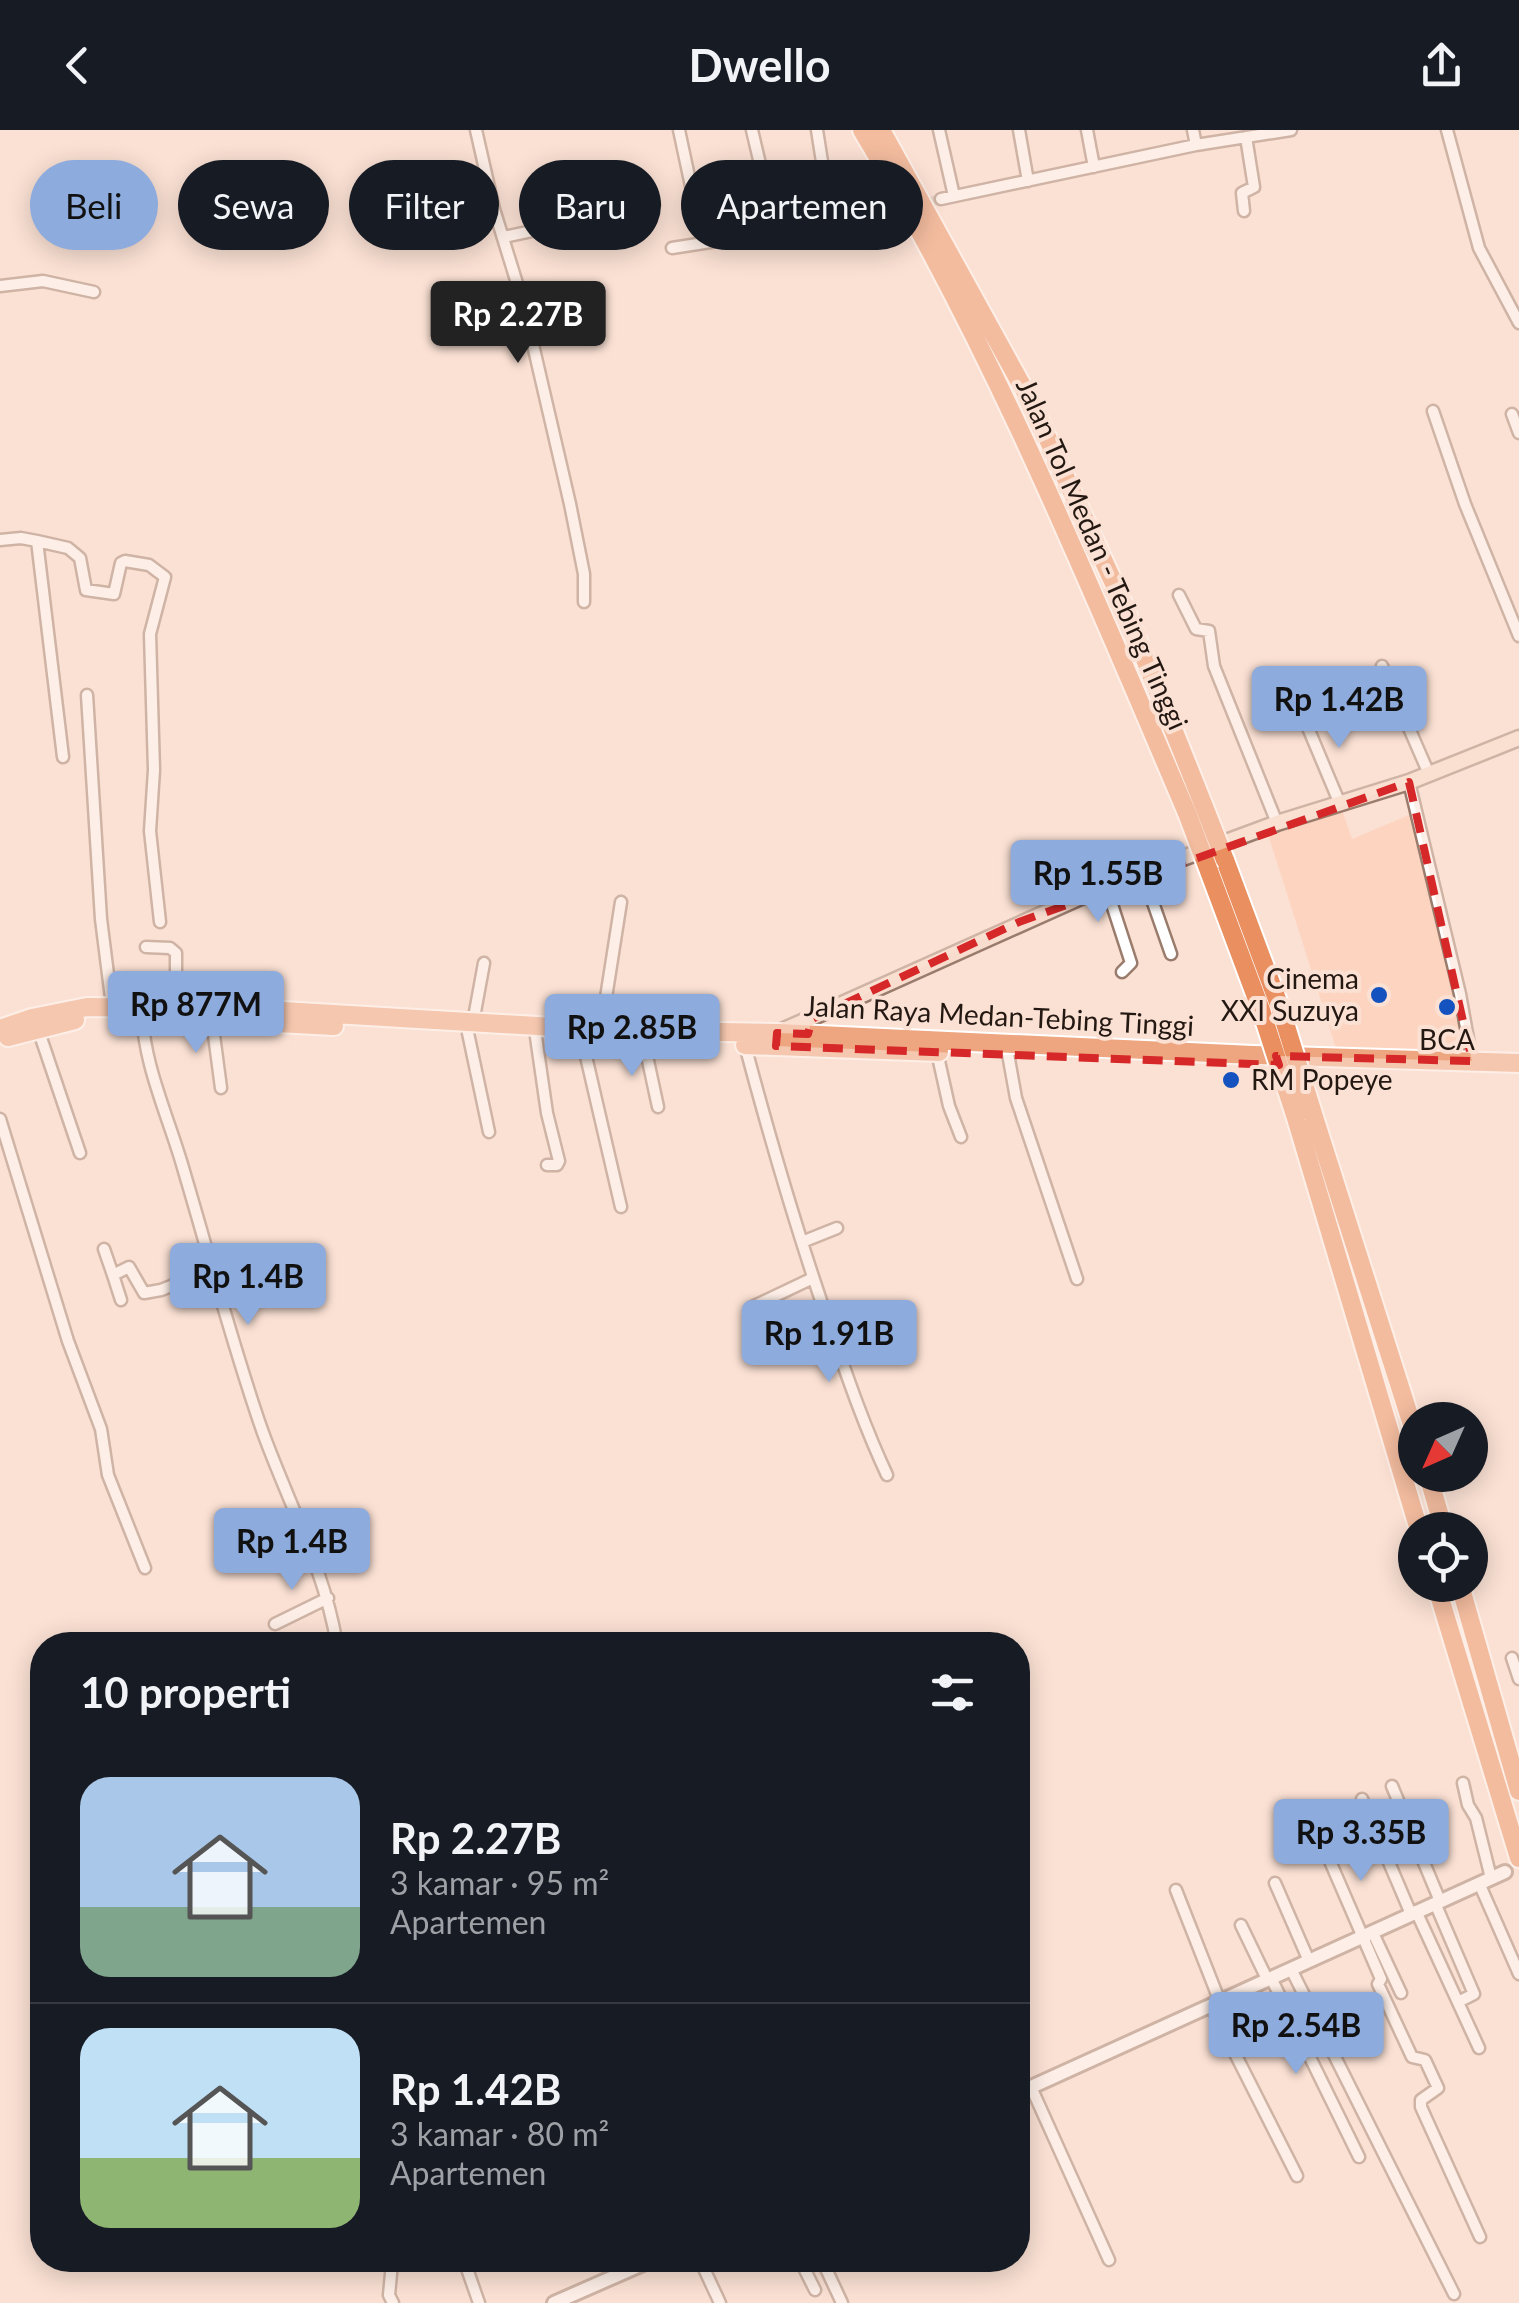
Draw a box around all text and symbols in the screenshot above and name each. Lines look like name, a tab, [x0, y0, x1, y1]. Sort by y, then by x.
icon: back	[50, 38, 105, 93]
text: Dwello	[688, 38, 831, 92]
icon: share	[1414, 38, 1469, 93]
chip: Beli	[30, 160, 158, 250]
chip: Sewa	[178, 160, 329, 250]
chip: Filter	[349, 160, 499, 250]
chip: Baru	[519, 160, 661, 250]
chip: Apartemen	[681, 160, 923, 250]
pin: Rp 2.27B	[415, 281, 621, 366]
text: Rp 2.27B	[453, 294, 583, 333]
street label: Jalan Tol Medan - Tebing Tinggi	[1010, 373, 1196, 735]
pin: Rp 1.42B	[1236, 666, 1442, 751]
text: Rp 1.42B	[1274, 679, 1404, 718]
pin: Rp 1.55B	[995, 840, 1201, 925]
text: Rp 1.55B	[1033, 853, 1163, 892]
place label: Cinema XXI Suzuya	[1221, 961, 1359, 1027]
pin: Rp 877M	[104, 971, 288, 1056]
text: Rp 877M	[130, 984, 262, 1023]
marker: Cinema XXI Suzuya	[1368, 984, 1390, 1006]
street label: Jalan Raya Medan-Tebing Tinggi	[803, 988, 1195, 1042]
pin: Rp 2.85B	[529, 994, 735, 1079]
marker: BCA	[1436, 996, 1458, 1018]
text: Rp 2.85B	[567, 1007, 697, 1046]
place label: BCA	[1419, 1022, 1475, 1056]
place label: RM Popeye	[1251, 1062, 1393, 1096]
marker: RM Popeye	[1220, 1069, 1242, 1091]
pin: Rp 1.4B	[156, 1243, 340, 1328]
text: Rp 1.4B	[192, 1256, 304, 1295]
pin: Rp 1.91B	[726, 1300, 932, 1385]
text: Rp 1.91B	[764, 1313, 894, 1352]
north arrow	[1398, 1402, 1488, 1492]
map controls	[1398, 1402, 1488, 1602]
pin: Rp 1.4B	[200, 1508, 384, 1593]
button: locate	[1398, 1512, 1488, 1602]
text: Rp 1.4B	[236, 1521, 348, 1560]
icon: filters	[925, 1665, 980, 1720]
text: 10 properti	[80, 1667, 291, 1717]
pin: Rp 3.35B	[1258, 1799, 1464, 1884]
text: Rp 3.35B	[1296, 1812, 1426, 1851]
text: Rp 2.27B	[390, 1813, 562, 1863]
icon: home	[160, 1817, 280, 1937]
text: 3 kamar · 95 m²	[390, 1863, 609, 1902]
text: Apartemen	[390, 1902, 546, 1941]
pin: Rp 2.54B	[1193, 1992, 1399, 2077]
text: Rp 2.54B	[1231, 2005, 1361, 2044]
text: Rp 1.42B	[390, 2064, 562, 2114]
icon: home	[160, 2068, 280, 2188]
text: 3 kamar · 80 m²	[390, 2114, 609, 2153]
text: Apartemen	[390, 2153, 546, 2192]

